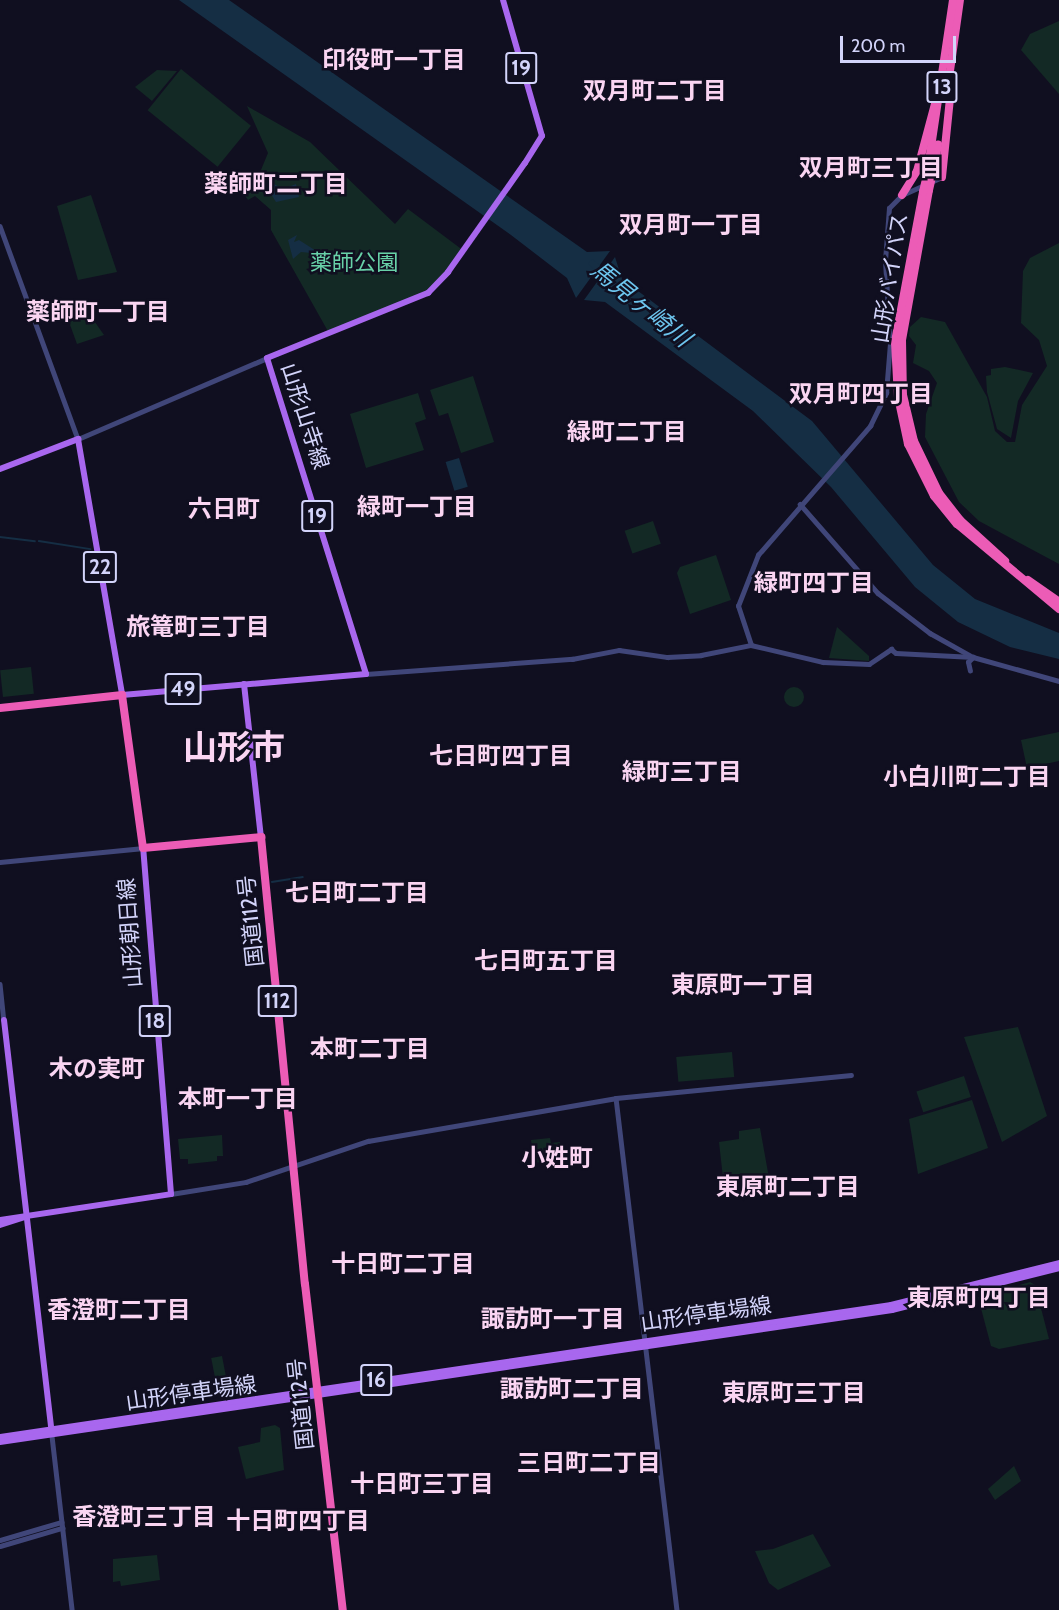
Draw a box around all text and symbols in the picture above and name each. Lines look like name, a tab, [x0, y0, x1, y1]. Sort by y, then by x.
scale bar	[843, 24, 958, 62]
text: 200 m	[851, 35, 905, 57]
district label: 印役町一丁目	[322, 46, 466, 74]
road number: 19	[504, 50, 538, 86]
road number: 13	[926, 69, 958, 105]
district label: 双月町二丁目	[583, 77, 727, 105]
district label: 双月町三丁目	[799, 154, 943, 182]
district label: 薬師町二丁目	[204, 170, 348, 198]
district label: 双月町一丁目	[619, 211, 763, 239]
street label: 山形バイパス	[867, 211, 913, 345]
park label: 薬師公園	[310, 250, 398, 276]
water label: 馬見ヶ崎川	[585, 255, 697, 353]
district label: 薬師町一丁目	[26, 298, 170, 326]
street label: 山形山寺線	[275, 360, 335, 472]
district label: 双月町四丁目	[789, 380, 933, 408]
district label: 緑町二丁目	[567, 418, 687, 446]
district label: 緑町一丁目	[357, 493, 477, 521]
district label: 六日町	[188, 495, 260, 523]
road number: 19	[300, 498, 334, 534]
road number: 22	[82, 549, 118, 585]
district label: 緑町四丁目	[754, 569, 874, 597]
district label: 旅篭町三丁目	[126, 613, 270, 641]
road number: 49	[164, 671, 202, 707]
district label: 山形市	[183, 728, 285, 768]
district label: 七日町四丁目	[429, 742, 573, 770]
district label: 緑町三丁目	[622, 758, 742, 786]
district label: 小白川町二丁目	[883, 763, 1051, 791]
street label: 国道112号	[233, 874, 269, 968]
street label: 山形朝日線	[113, 877, 147, 989]
district label: 七日町二丁目	[285, 879, 429, 907]
district label: 七日町五丁目	[474, 947, 618, 975]
district label: 東原町一丁目	[671, 971, 815, 999]
road number: 112	[258, 983, 296, 1019]
road number: 18	[138, 1003, 172, 1039]
district label: 本町二丁目	[310, 1035, 430, 1063]
district label: 木の実町	[49, 1055, 145, 1083]
district label: 本町一丁目	[178, 1085, 298, 1113]
district label: 小姓町	[521, 1144, 593, 1172]
district label: 東原町二丁目	[716, 1173, 860, 1201]
district label: 十日町二丁目	[331, 1250, 475, 1278]
district label: 東原町四丁目	[907, 1284, 1051, 1312]
street label: 山形停車場線	[639, 1292, 773, 1336]
district label: 香澄町二丁目	[47, 1296, 191, 1324]
district label: 諏訪町一丁目	[481, 1305, 625, 1333]
street label: 国道112号	[283, 1357, 319, 1451]
road number: 16	[360, 1362, 392, 1398]
street label: 山形停車場線	[124, 1371, 258, 1415]
district label: 諏訪町二丁目	[500, 1375, 644, 1403]
district label: 東原町三丁目	[722, 1379, 866, 1407]
district label: 三日町二丁目	[517, 1449, 661, 1477]
district label: 十日町三丁目	[350, 1470, 494, 1498]
district label: 香澄町三丁目	[72, 1503, 216, 1531]
district label: 十日町四丁目	[226, 1507, 370, 1535]

